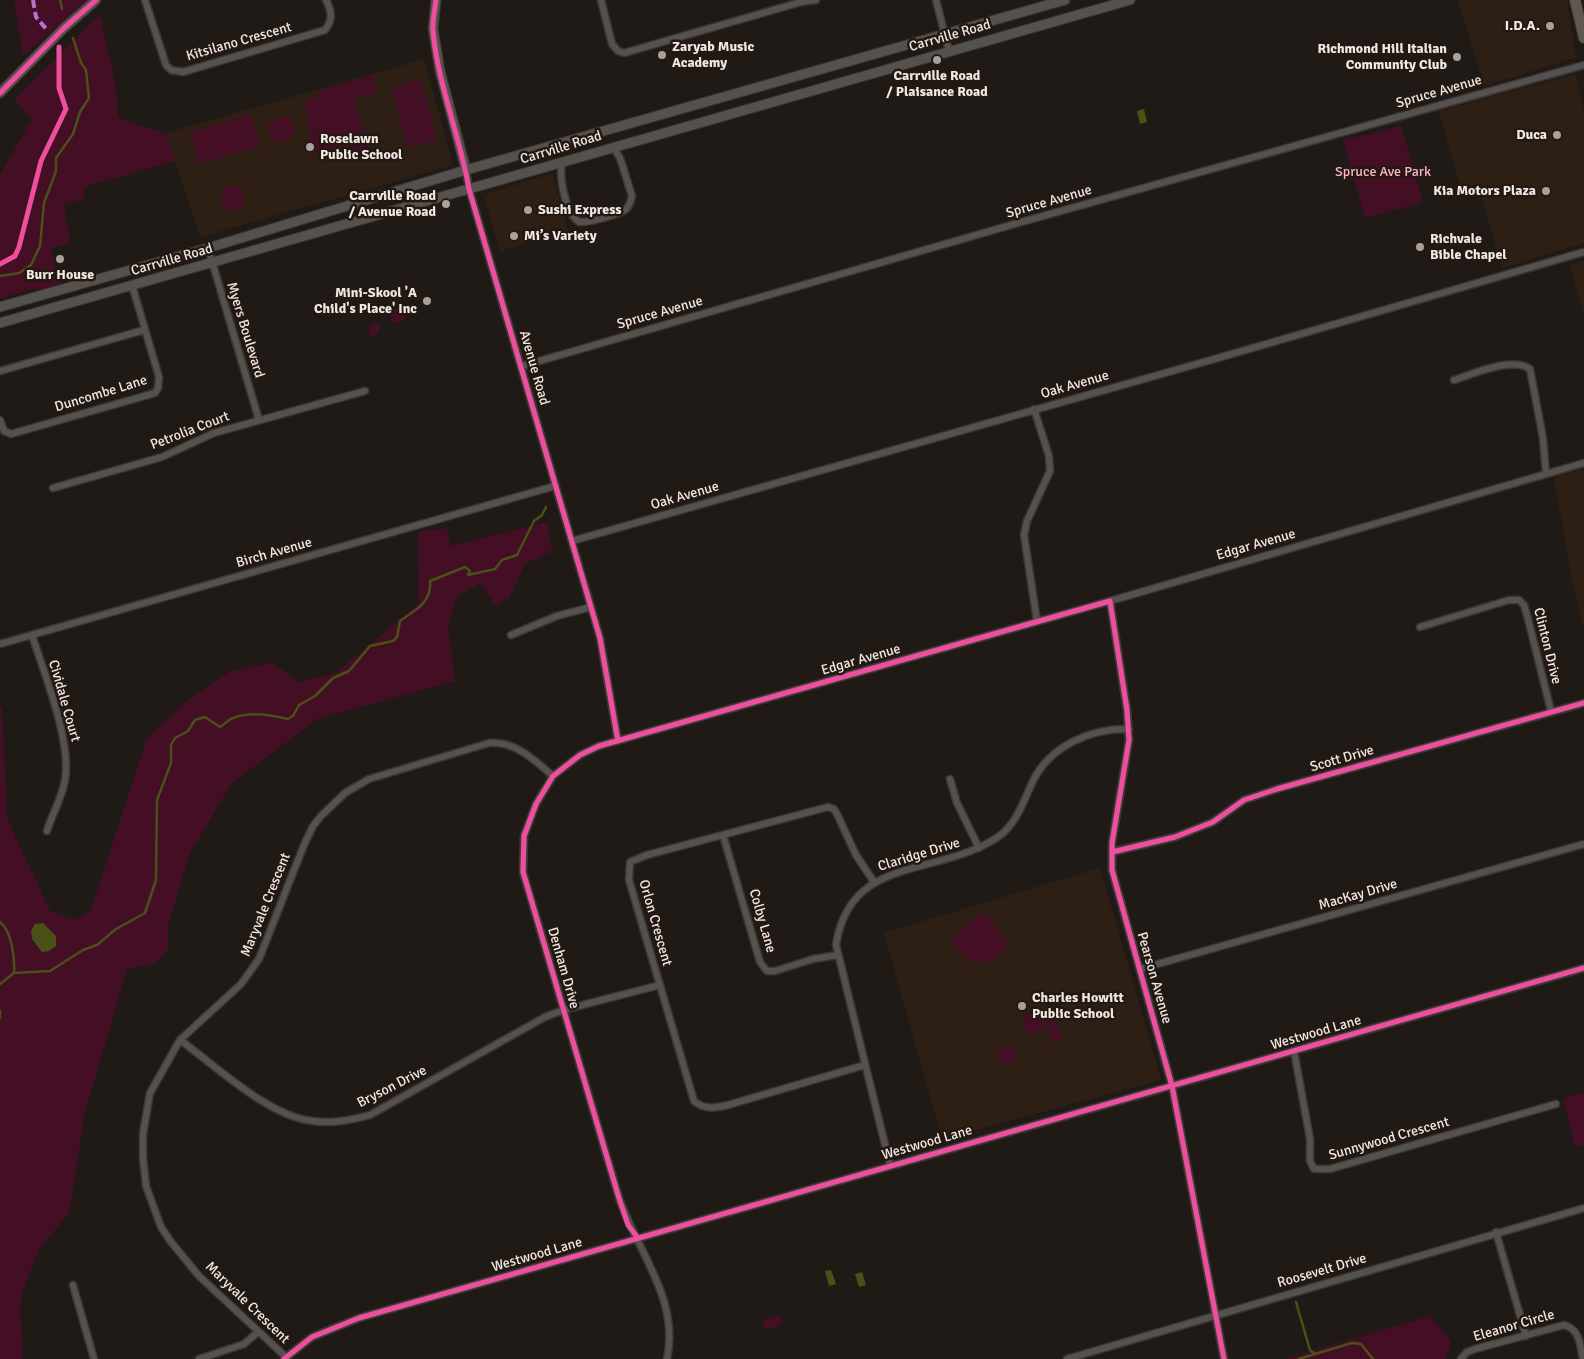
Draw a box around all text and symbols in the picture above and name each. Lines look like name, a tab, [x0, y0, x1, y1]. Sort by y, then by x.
street label: Carrville Road	[907, 16, 993, 56]
place label: I.D.A.	[1505, 18, 1540, 34]
street label: Kitsilano Crescent	[184, 19, 294, 65]
marker: I.D.A.	[1544, 20, 1556, 32]
place label: Zaryab Music Academy	[672, 39, 754, 72]
place label: Richmond Hill Italian Community Club	[1318, 41, 1447, 74]
marker: Zaryab Music Academy	[656, 49, 668, 61]
marker: Richmond Hill Italian Community Club	[1451, 51, 1463, 63]
marker: Carrville Road / Plaisance Road	[931, 54, 943, 66]
place label: Carrville Road / Plaisance Road	[886, 68, 988, 100]
street label: Spruce Avenue	[1394, 72, 1484, 112]
place label: Duca	[1516, 127, 1547, 143]
street label: Carrville Road	[518, 128, 604, 168]
marker: Duca	[1551, 129, 1563, 141]
place label: Roselawn Public School	[320, 131, 402, 164]
marker: Roselawn Public School	[304, 141, 316, 153]
park label: Spruce Ave Park	[1335, 164, 1431, 180]
street label: Spruce Avenue	[1004, 182, 1094, 222]
place label: Kia Motors Plaza	[1433, 183, 1536, 199]
marker: Kia Motors Plaza	[1540, 185, 1552, 197]
place label: Carrville Road / Avenue Road	[349, 188, 436, 220]
marker: Carrville Road / Avenue Road	[440, 198, 452, 210]
place label: Sushi Express	[538, 202, 622, 218]
marker: Sushi Express	[522, 204, 534, 216]
place label: Mi’s Variety	[524, 228, 597, 244]
marker: Mi’s Variety	[508, 230, 520, 242]
place label: Richvale Bible Chapel	[1430, 231, 1507, 264]
street label: Carrville Road	[129, 240, 215, 280]
marker: Richvale Bible Chapel	[1414, 241, 1426, 253]
marker: Burr House	[54, 253, 66, 265]
place label: Burr House	[26, 267, 94, 283]
street label: Myers Boulevard	[222, 280, 268, 380]
place label: Mini-Skool 'A Child's Place' Inc	[314, 285, 417, 318]
street label: Spruce Avenue	[615, 293, 705, 333]
marker: Mini-Skool 'A Child's Place' Inc	[421, 295, 433, 307]
street label: Avenue Road	[515, 329, 553, 407]
street label: Oak Avenue	[1039, 367, 1111, 403]
street label: Duncombe Lane	[53, 372, 149, 416]
street label: Petrolia Court	[148, 408, 232, 454]
street label: Oak Avenue	[649, 478, 721, 514]
street label: Edgar Avenue	[1214, 526, 1298, 564]
street label: Birch Avenue	[234, 534, 314, 572]
street label: Clinton Drive	[1529, 606, 1565, 686]
street label: Edgar Avenue	[819, 641, 903, 679]
street label: Cividale Court	[44, 658, 84, 744]
street label: Scott Drive	[1308, 742, 1376, 776]
street label: Claridge Drive	[876, 835, 962, 875]
street label: Maryvale Crescent	[238, 851, 294, 959]
street label: MacKay Drive	[1317, 876, 1399, 914]
street label: Orlon Crescent	[635, 878, 675, 968]
street label: Colby Lane	[745, 887, 779, 955]
street label: Denham Drive	[543, 925, 583, 1011]
street label: Pearson Avenue	[1133, 930, 1175, 1026]
place label: Charles Howitt Public School	[1032, 990, 1124, 1022]
marker: Charles Howitt Public School	[1016, 1000, 1028, 1012]
street label: Westwood Lane	[1269, 1012, 1363, 1054]
street label: Bryson Drive	[354, 1062, 430, 1112]
street label: Sunnywood Crescent	[1327, 1114, 1451, 1164]
street label: Westwood Lane	[880, 1122, 974, 1164]
street label: Westwood Lane	[490, 1234, 584, 1276]
street label: Roosevelt Drive	[1275, 1250, 1369, 1292]
street label: Maryvale Crescent	[201, 1259, 293, 1347]
street label: Eleanor Circle	[1471, 1306, 1557, 1346]

